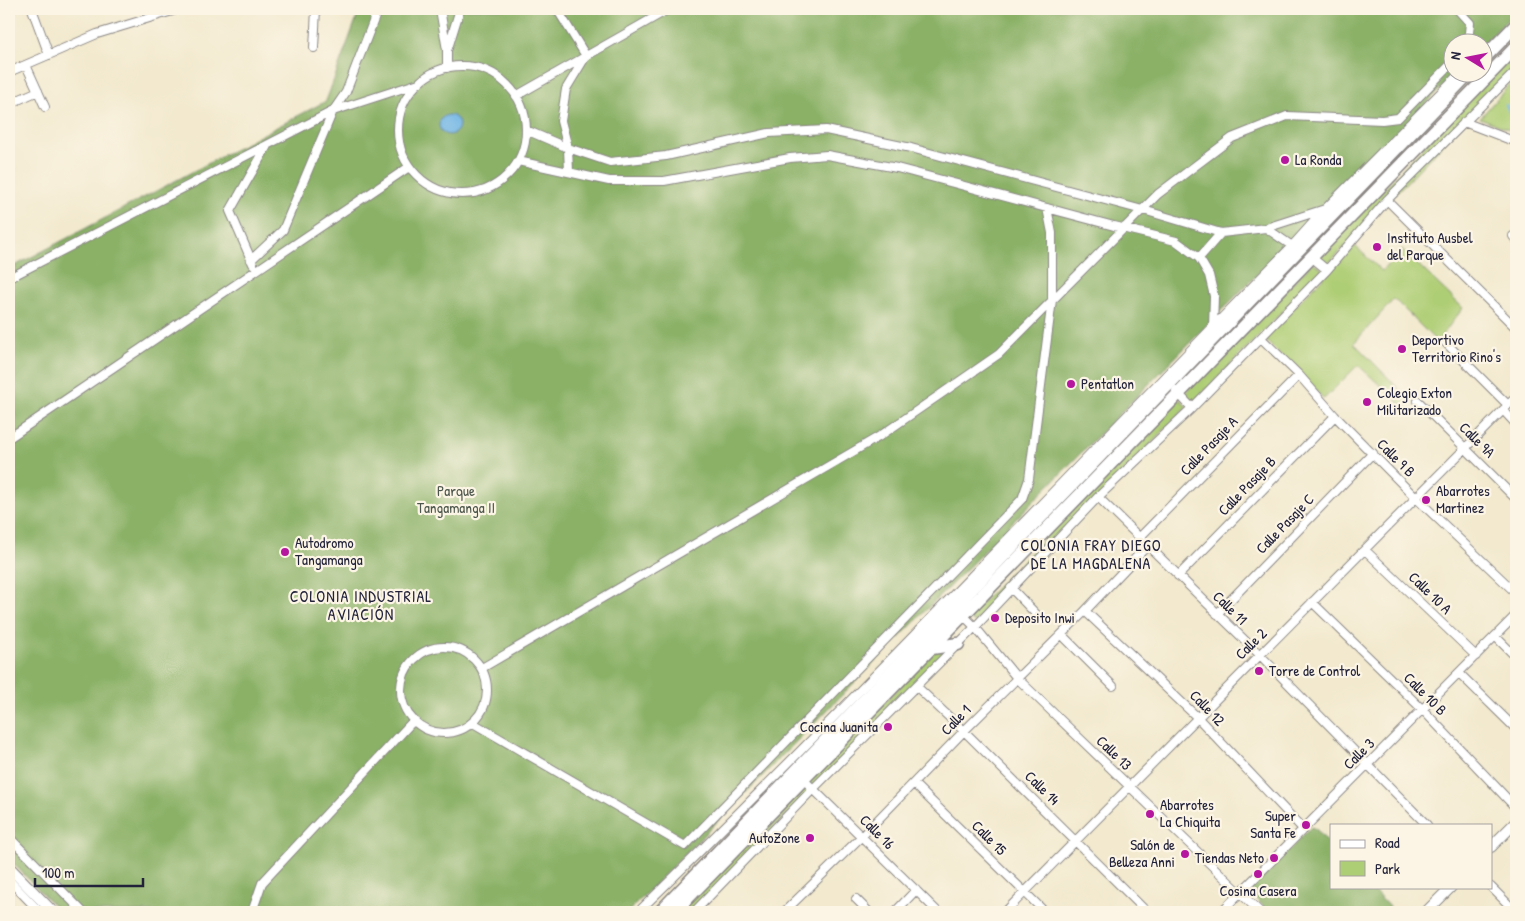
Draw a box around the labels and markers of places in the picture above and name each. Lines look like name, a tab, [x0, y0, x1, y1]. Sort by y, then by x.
place label: La Ronda	[1295, 149, 1341, 170]
marker: La Ronda	[1279, 154, 1291, 166]
place label: Instituto Ausbel del Parque	[1387, 227, 1473, 265]
marker: Instituto Ausbel del Parque	[1371, 241, 1383, 253]
place label: Deportivo Territorio Rino's	[1412, 329, 1501, 367]
marker: Deportivo Territorio Rino's	[1396, 343, 1408, 355]
place label: Pentatlon	[1081, 373, 1134, 394]
marker: Pentatlon	[1065, 378, 1077, 390]
place label: Colegio Exton Militarizado	[1377, 382, 1452, 420]
marker: Colegio Exton Militarizado	[1361, 396, 1373, 408]
place label: Abarrotes Martinez	[1436, 480, 1490, 518]
marker: Abarrotes Martinez	[1420, 494, 1432, 506]
place label: Autodromo Tangamanga	[295, 532, 363, 570]
marker: Autodromo Tangamanga	[279, 546, 291, 558]
place label: Deposito Inwi	[1005, 607, 1075, 628]
marker: Deposito Inwi	[989, 612, 1001, 624]
place label: Torre de Control	[1269, 660, 1360, 681]
marker: Torre de Control	[1253, 665, 1265, 677]
place label: Cocina Juanita	[800, 716, 878, 737]
marker: Cocina Juanita	[882, 721, 894, 733]
place label: Abarrotes La Chiquita	[1160, 794, 1220, 832]
place label: Super Santa Fe	[1250, 805, 1296, 843]
marker: Abarrotes La Chiquita	[1144, 808, 1156, 820]
marker: Super Santa Fe	[1300, 819, 1312, 831]
place label: AutoZone	[749, 827, 800, 848]
marker: AutoZone	[804, 832, 816, 844]
place label: Salón de Belleza Anni	[1109, 834, 1175, 872]
place label: Tiendas Neto	[1195, 847, 1264, 868]
marker: Salón de Belleza Anni	[1179, 848, 1191, 860]
marker: Tiendas Neto	[1268, 852, 1280, 864]
marker: Cosina Casera	[1252, 868, 1264, 880]
place label: Cosina Casera	[1219, 880, 1297, 901]

